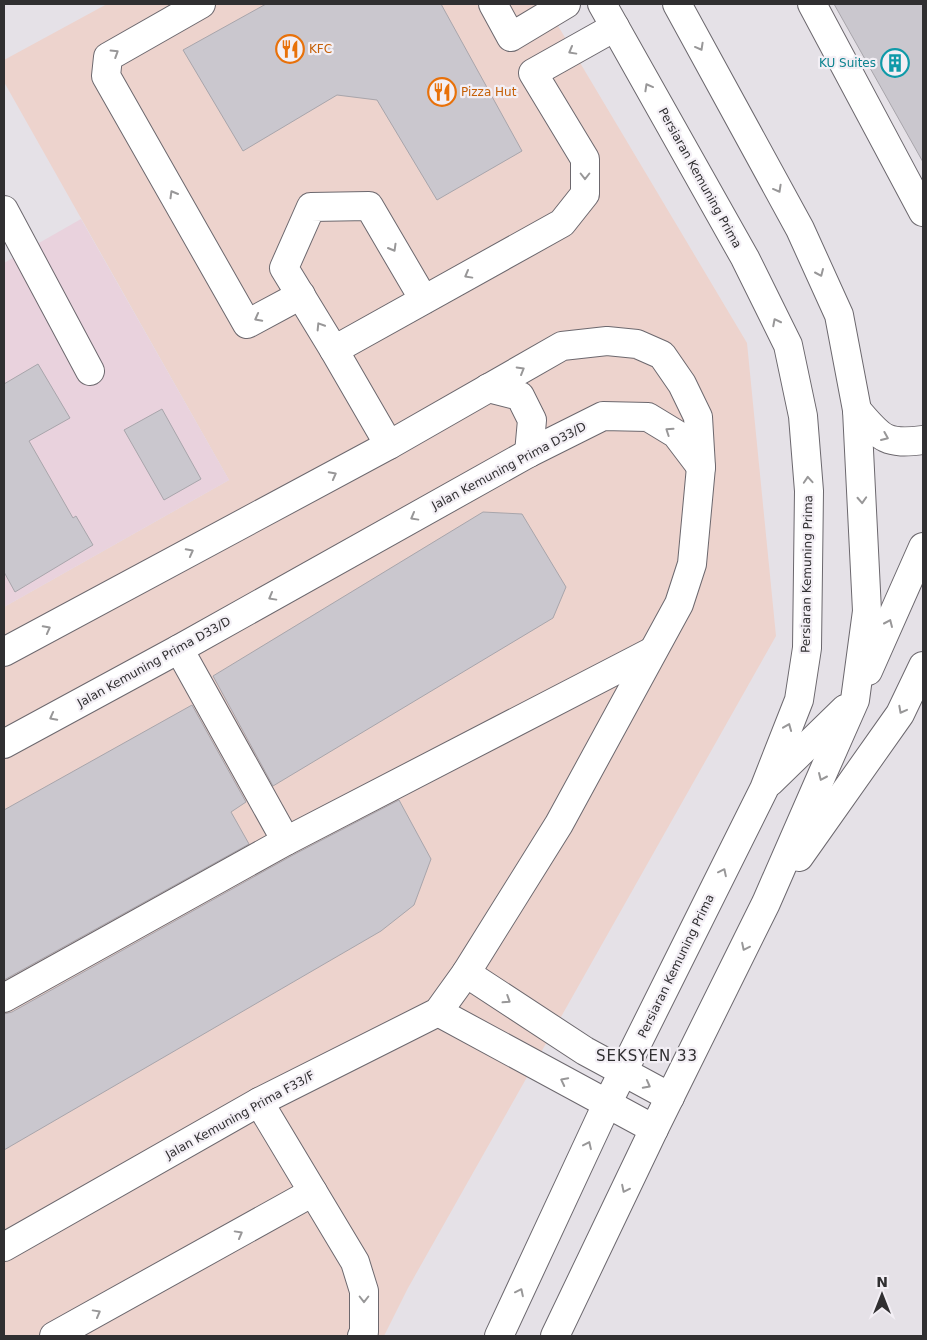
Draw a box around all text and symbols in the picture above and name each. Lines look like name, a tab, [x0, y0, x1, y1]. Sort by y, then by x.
restaurant icon: KFC	[275, 34, 305, 64]
one-way arrow	[694, 41, 704, 50]
place label: KFC	[309, 42, 332, 56]
one-way arrow	[569, 45, 578, 55]
building icon: KU Suites	[880, 48, 910, 78]
one-way arrow	[110, 50, 119, 60]
place label: KU Suites	[819, 56, 876, 70]
restaurant icon: Pizza Hut	[427, 77, 457, 107]
one-way arrow	[645, 83, 655, 92]
place label: Pizza Hut	[461, 85, 517, 99]
street label: Persiaran Kemuning Prima	[656, 105, 744, 251]
one-way arrow	[580, 172, 590, 180]
one-way arrow	[772, 184, 782, 193]
one-way arrow	[169, 190, 179, 199]
one-way arrow	[387, 243, 397, 252]
one-way arrow	[813, 268, 824, 277]
one-way arrow	[464, 269, 473, 279]
one-way arrow	[254, 312, 263, 322]
one-way arrow	[772, 318, 783, 327]
one-way arrow	[317, 323, 327, 332]
one-way arrow	[515, 366, 524, 376]
street label: Jalan Kemuning Prima D33/D	[429, 419, 589, 513]
one-way arrow	[666, 427, 675, 437]
one-way arrow	[880, 431, 889, 441]
one-way arrow	[328, 471, 337, 481]
one-way arrow	[802, 476, 813, 484]
street label: Persiaran Kemuning Prima	[799, 495, 815, 653]
one-way arrow	[856, 496, 867, 504]
one-way arrow	[410, 511, 419, 521]
one-way arrow	[185, 548, 194, 558]
one-way arrow	[269, 590, 278, 600]
street label: Jalan Kemuning Prima D33/D	[74, 614, 233, 711]
one-way arrow	[882, 619, 893, 628]
one-way arrow	[41, 625, 50, 635]
one-way arrow	[898, 705, 908, 714]
one-way arrow	[49, 711, 58, 721]
one-way arrow	[782, 723, 792, 732]
one-way arrow	[817, 772, 828, 781]
one-way arrow	[716, 868, 727, 877]
street label: Persiaran Kemuning Prima	[635, 892, 717, 1040]
one-way arrow	[741, 942, 751, 951]
one-way arrow	[502, 993, 511, 1003]
district label: SEKSYEN 33	[596, 1047, 698, 1065]
street label: Jalan Kemuning Prima F33/F	[162, 1068, 317, 1162]
one-way arrow	[560, 1077, 569, 1087]
one-way arrow	[642, 1079, 651, 1089]
one-way arrow	[582, 1141, 592, 1150]
one-way arrow	[621, 1184, 631, 1193]
one-way arrow	[233, 1230, 242, 1240]
north arrow	[857, 1270, 907, 1320]
text: N	[876, 1274, 888, 1290]
one-way arrow	[514, 1288, 524, 1297]
one-way arrow	[359, 1296, 369, 1303]
one-way arrow	[91, 1309, 100, 1319]

